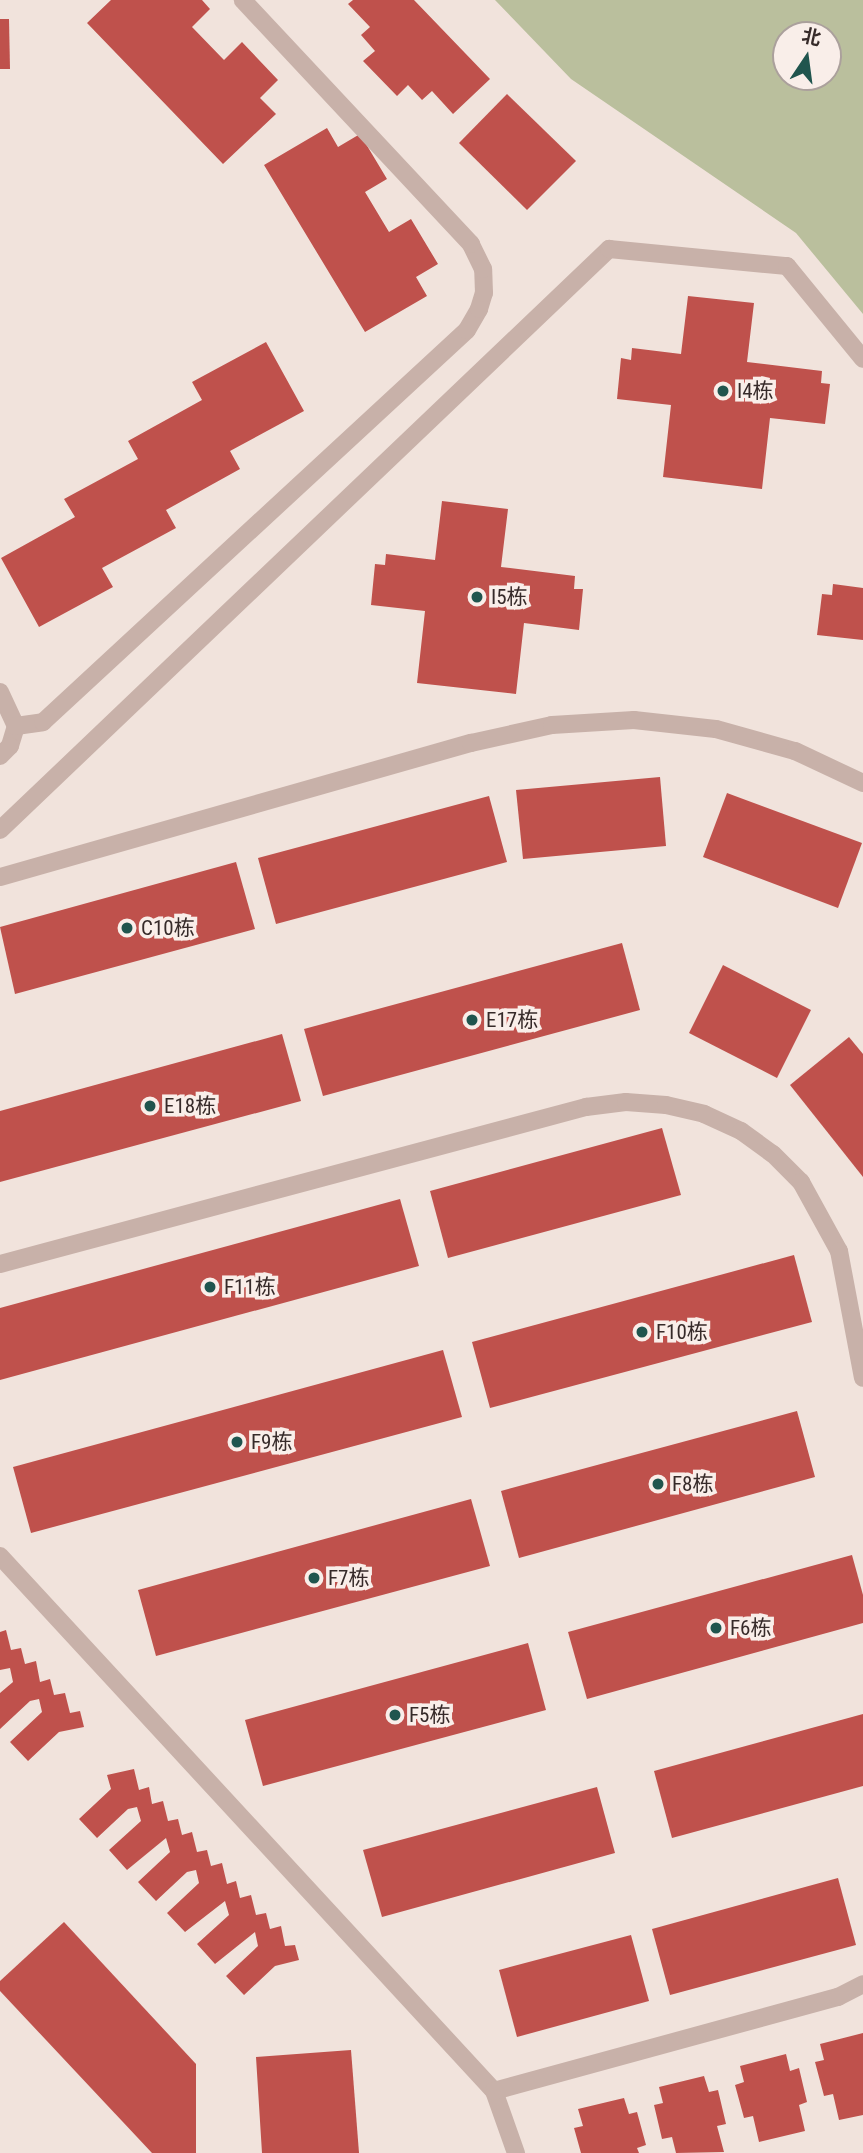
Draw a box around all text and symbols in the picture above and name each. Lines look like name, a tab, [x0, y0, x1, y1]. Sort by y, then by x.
north arrow	[772, 21, 842, 91]
text: 北	[800, 24, 823, 50]
place label: I4栋	[737, 378, 774, 404]
marker: I4栋	[715, 383, 731, 399]
place label: I5栋	[491, 584, 528, 610]
marker: I5栋	[469, 589, 485, 605]
place label: C10栋	[141, 915, 195, 941]
marker: C10栋	[119, 920, 135, 936]
place label: E17栋	[486, 1007, 538, 1033]
marker: E17栋	[464, 1012, 480, 1028]
place label: E18栋	[164, 1093, 216, 1119]
marker: E18栋	[142, 1098, 158, 1114]
place label: F11栋	[224, 1274, 276, 1300]
marker: F11栋	[202, 1279, 218, 1295]
place label: F10栋	[656, 1319, 708, 1345]
marker: F10栋	[634, 1324, 650, 1340]
place label: F9栋	[251, 1429, 292, 1455]
marker: F9栋	[229, 1434, 245, 1450]
place label: F8栋	[672, 1471, 713, 1497]
marker: F8栋	[650, 1476, 666, 1492]
place label: F7栋	[328, 1565, 369, 1591]
marker: F7栋	[306, 1570, 322, 1586]
place label: F6栋	[730, 1615, 771, 1641]
marker: F6栋	[708, 1620, 724, 1636]
place label: F5栋	[409, 1702, 450, 1728]
marker: F5栋	[387, 1707, 403, 1723]

